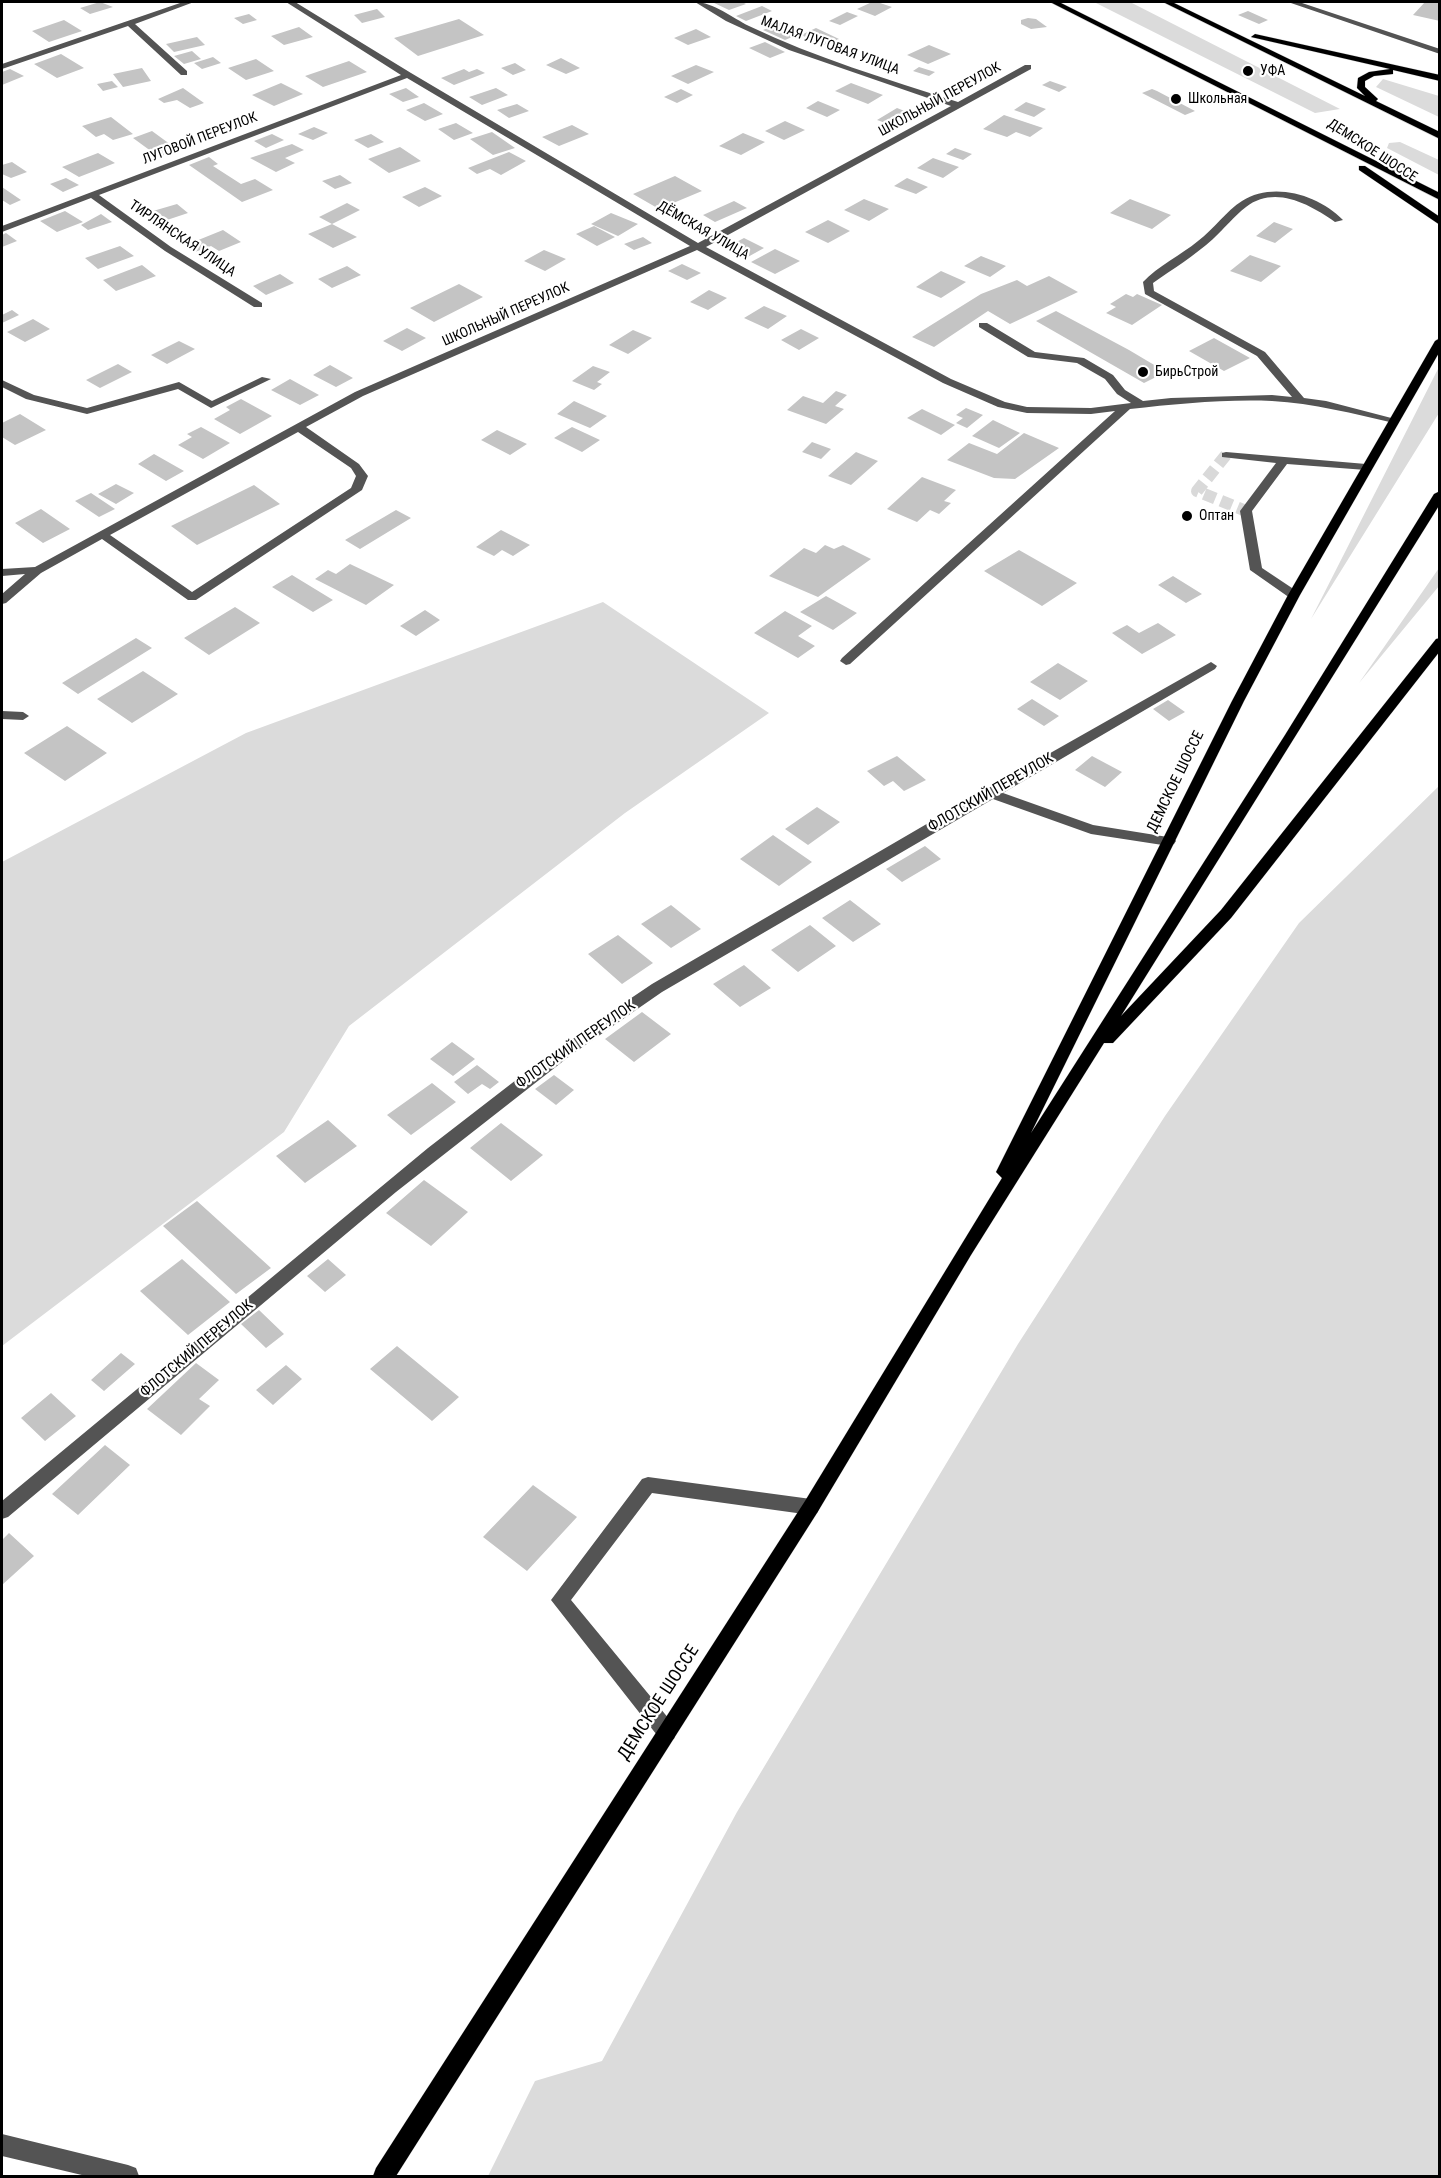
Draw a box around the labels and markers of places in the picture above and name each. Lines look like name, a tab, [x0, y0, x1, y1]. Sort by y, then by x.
place label: УФА	[1260, 63, 1285, 79]
marker: УФА	[1241, 64, 1255, 78]
place label: Школьная	[1188, 91, 1247, 107]
marker: Школьная	[1169, 92, 1183, 106]
place label: БирьСтрой	[1155, 364, 1218, 380]
marker: БирьСтрой	[1136, 365, 1150, 379]
place label: Оптан	[1199, 508, 1234, 524]
marker: Оптан	[1180, 509, 1194, 523]

